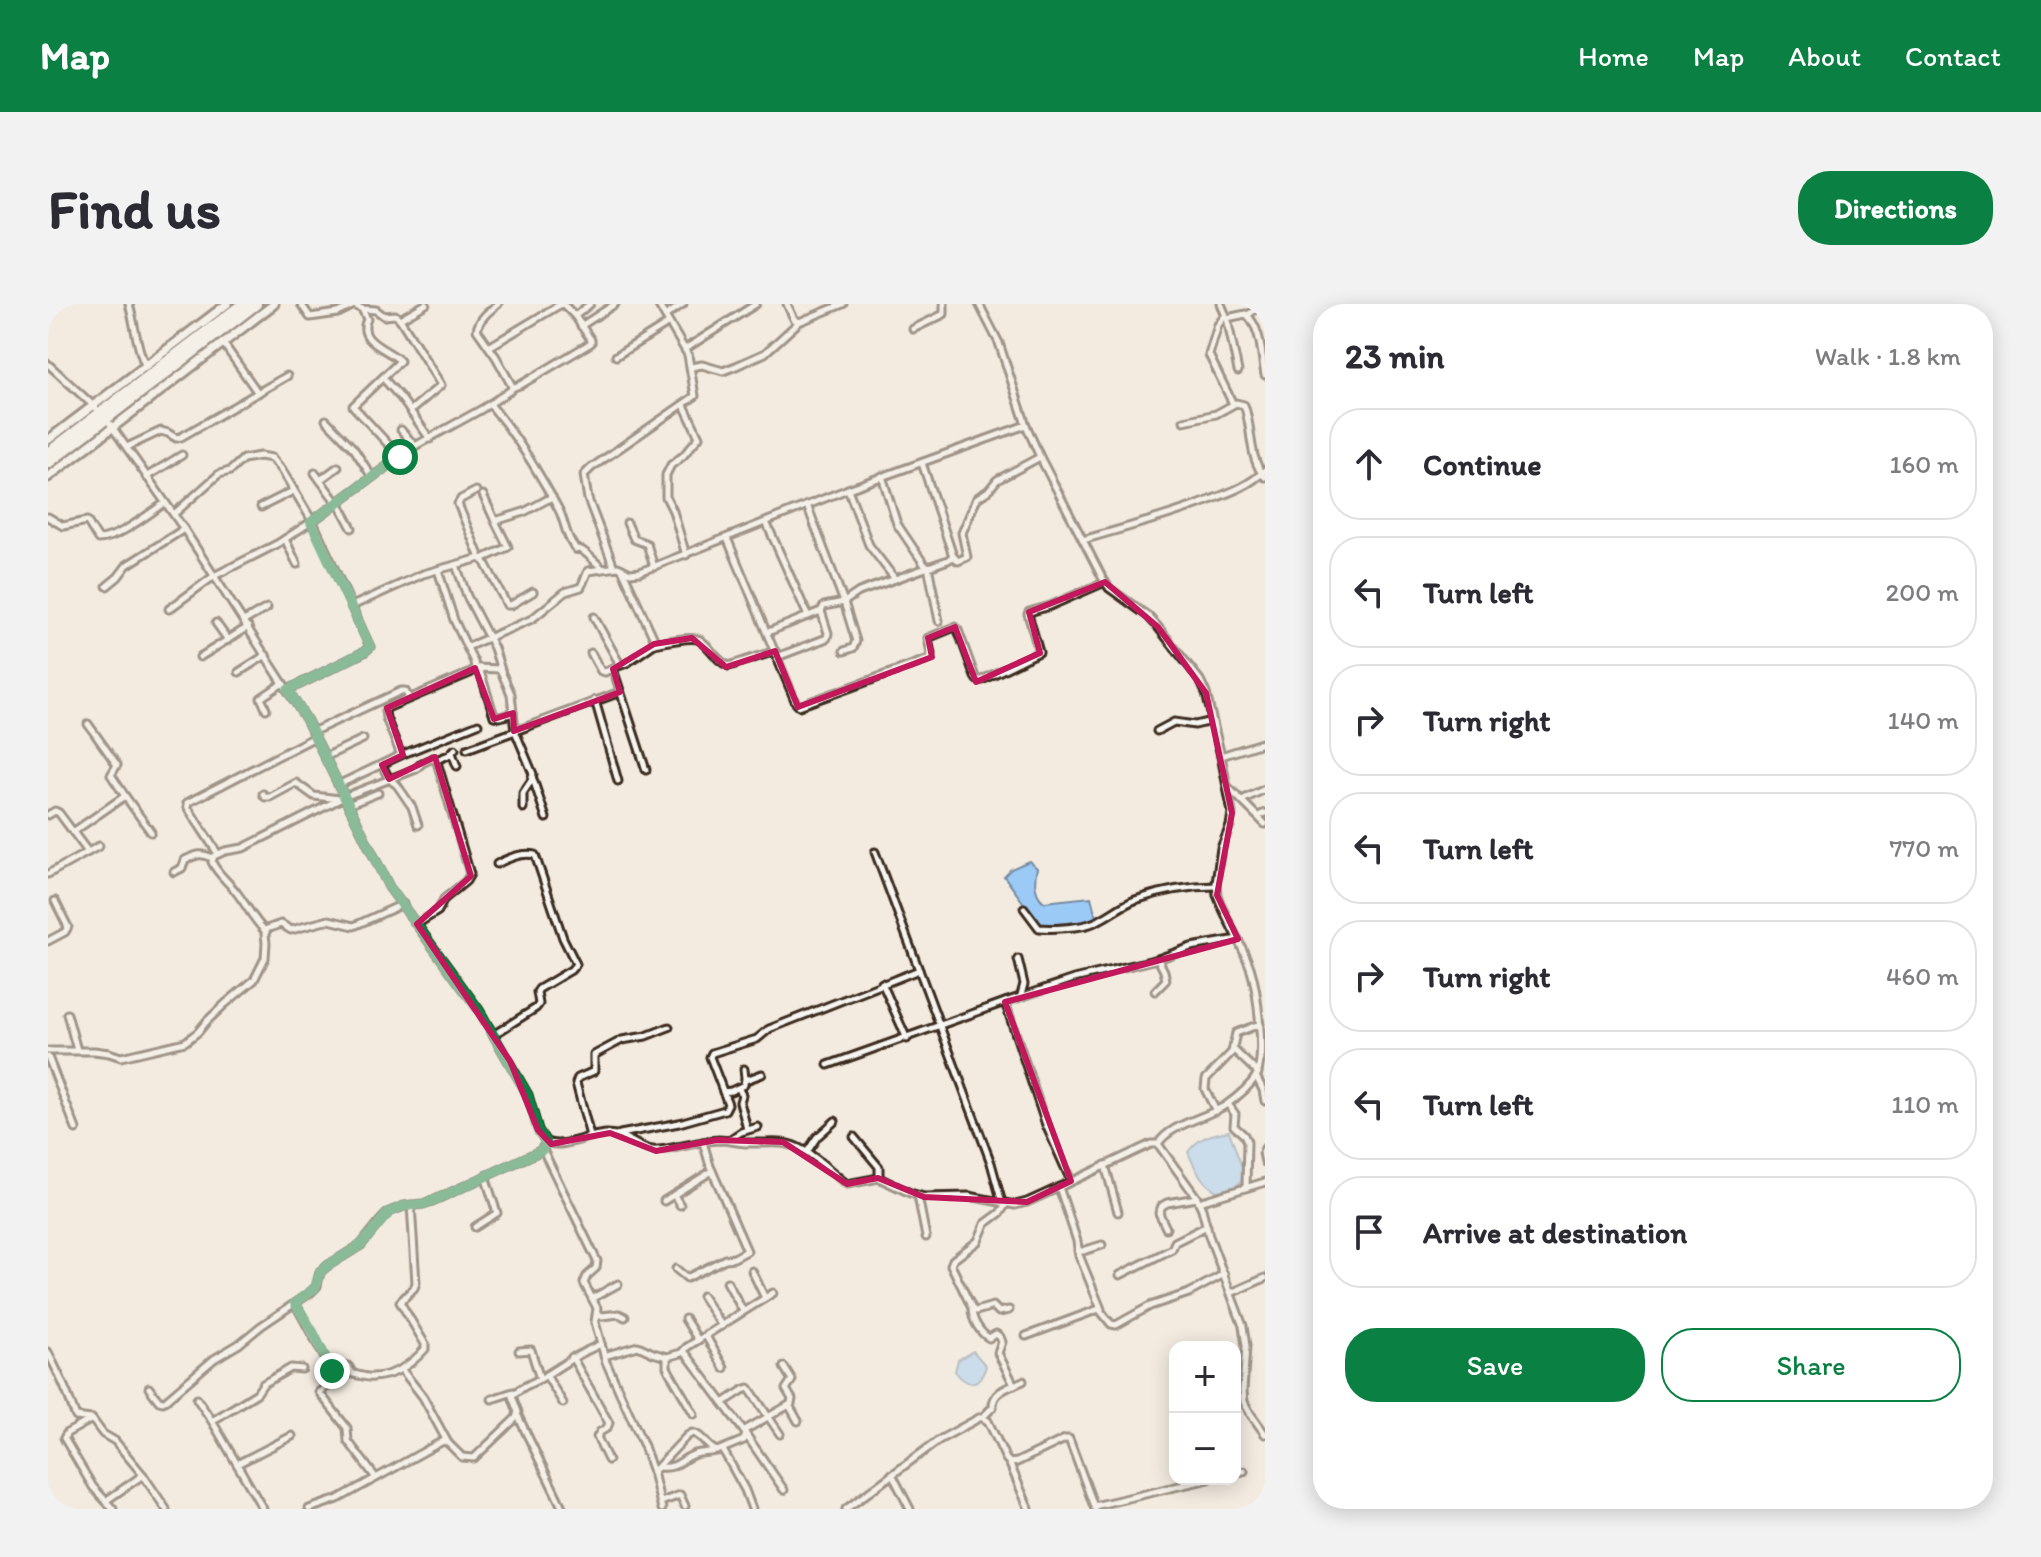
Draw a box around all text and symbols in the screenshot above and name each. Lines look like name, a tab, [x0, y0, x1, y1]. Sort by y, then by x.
text: Map	[40, 33, 110, 79]
text: Home	[1578, 39, 1649, 73]
text: Map	[1693, 39, 1744, 73]
text: About	[1788, 39, 1861, 73]
text: Contact	[1905, 39, 2001, 73]
button: Directions	[1798, 171, 1993, 245]
text: Find us	[48, 175, 221, 242]
text: 23 min	[1345, 336, 1444, 377]
text: Walk · 1.8 km	[1815, 340, 1961, 372]
route start	[382, 439, 418, 475]
icon: ahead	[1347, 442, 1391, 486]
text: Continue	[1423, 446, 1542, 483]
text: 160 m	[1889, 448, 1959, 480]
icon: left	[1347, 570, 1391, 614]
text: Turn left	[1423, 574, 1534, 611]
text: 200 m	[1886, 576, 1959, 608]
icon: right	[1347, 698, 1391, 742]
text: Turn right	[1423, 702, 1551, 739]
text: 140 m	[1888, 704, 1959, 736]
icon: left	[1347, 826, 1391, 870]
text: Turn left	[1423, 830, 1534, 867]
text: 770 m	[1889, 832, 1959, 864]
icon: right	[1347, 954, 1391, 998]
text: Turn right	[1423, 958, 1551, 995]
text: 460 m	[1886, 960, 1959, 992]
icon: left	[1347, 1082, 1391, 1126]
text: Turn left	[1423, 1086, 1534, 1123]
text: 110 m	[1891, 1088, 1959, 1120]
icon: arrive	[1347, 1210, 1391, 1254]
text: Arrive at destination	[1423, 1214, 1687, 1251]
button: Save	[1345, 1328, 1645, 1402]
button: Share	[1661, 1328, 1961, 1402]
map controls	[1169, 1341, 1241, 1485]
button: +	[1169, 1341, 1241, 1413]
route end	[314, 1353, 350, 1389]
button: −	[1169, 1413, 1241, 1485]

